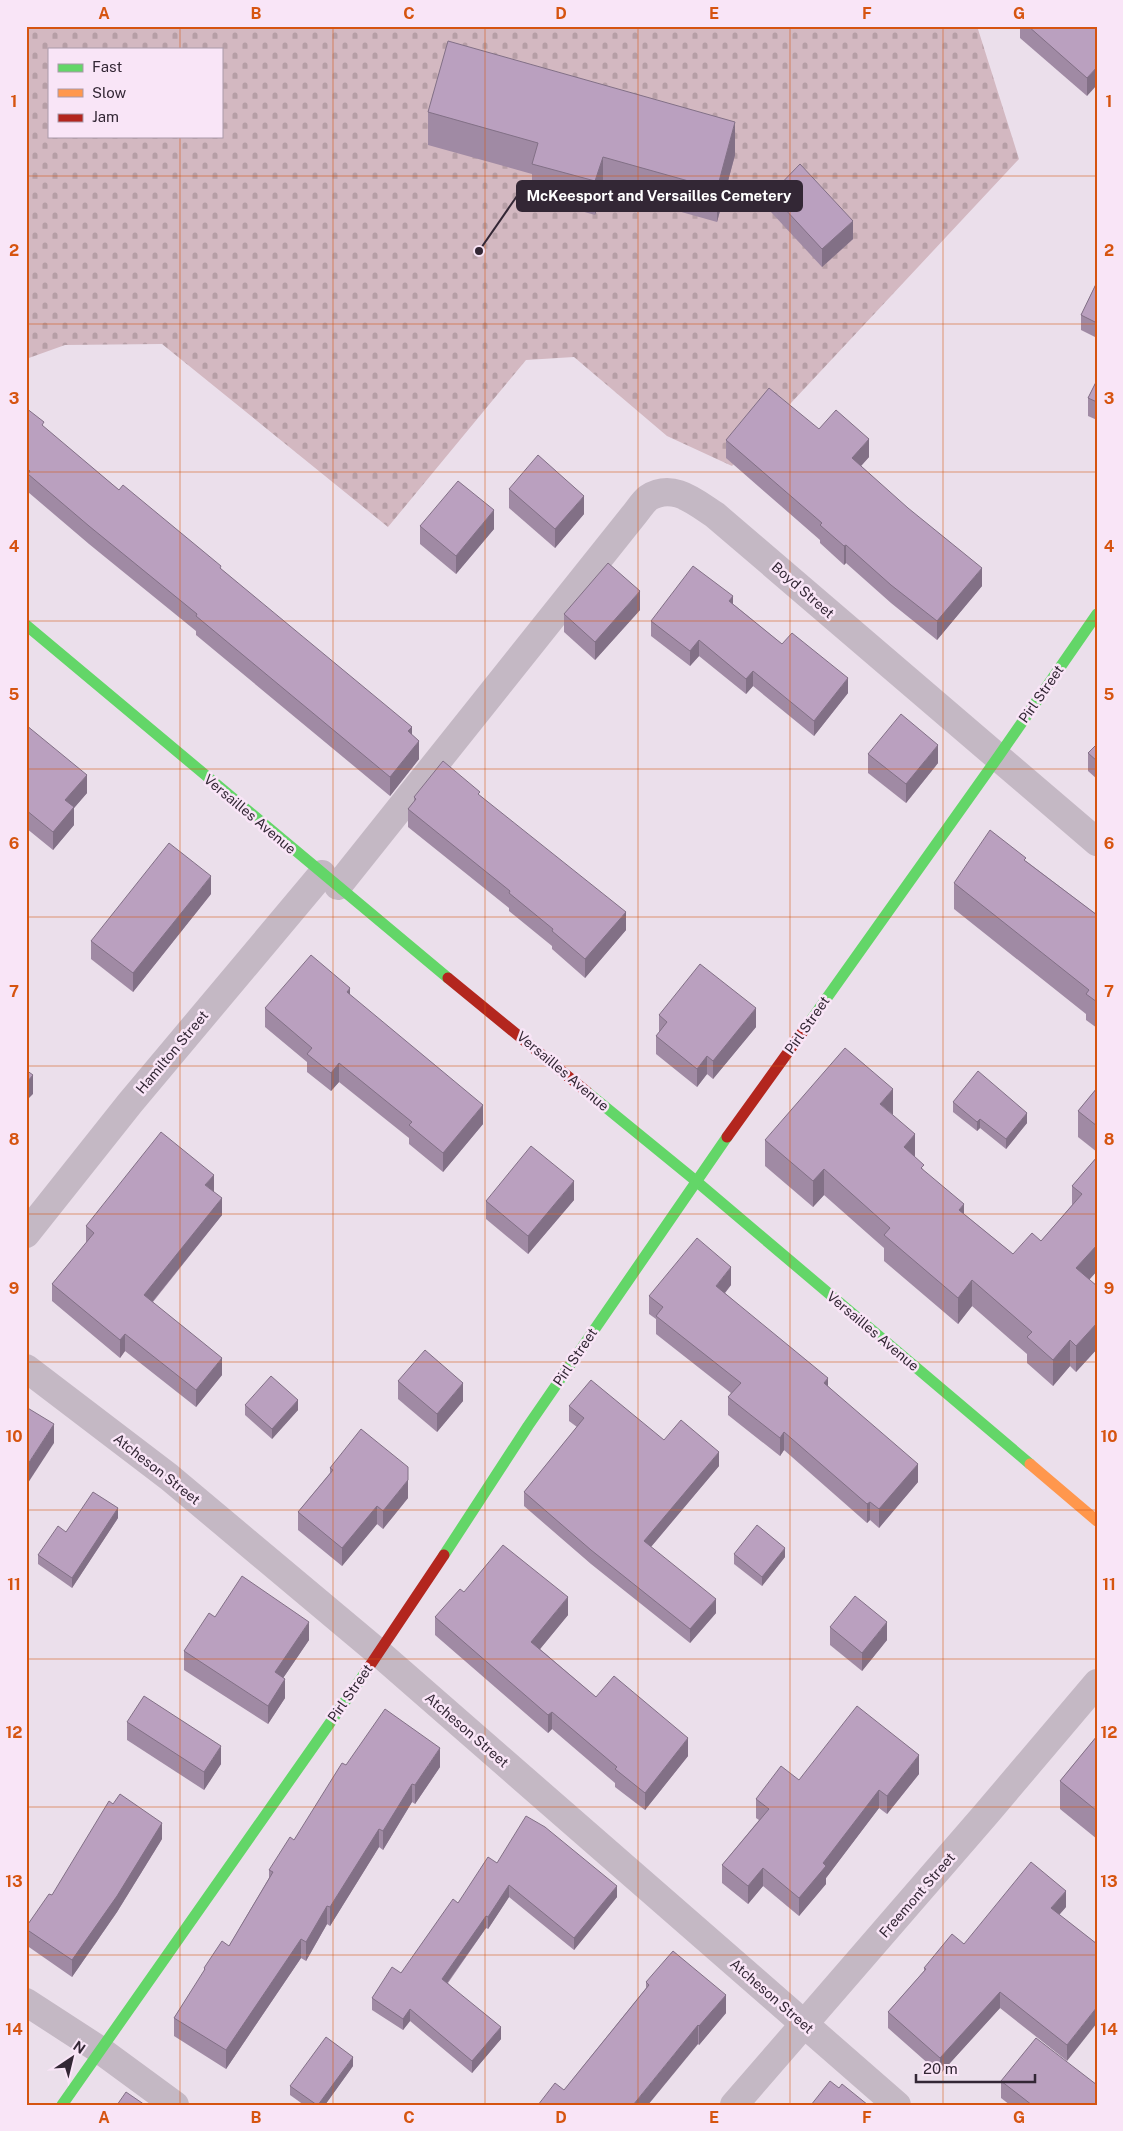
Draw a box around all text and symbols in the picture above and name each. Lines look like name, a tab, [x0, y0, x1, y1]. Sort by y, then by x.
text: A	[98, 4, 110, 23]
text: B	[251, 4, 262, 23]
text: C	[403, 4, 415, 23]
text: D	[555, 4, 567, 23]
text: E	[709, 4, 719, 23]
text: F	[862, 4, 872, 23]
text: G	[1013, 4, 1025, 23]
legend	[48, 48, 222, 138]
text: Fast	[92, 58, 122, 75]
text: Slow	[92, 84, 127, 101]
text: 1	[11, 92, 17, 111]
text: 1	[1106, 92, 1112, 111]
text: Jam	[92, 108, 119, 125]
callout: McKeesport and Versailles Cemetery	[517, 181, 802, 211]
text: McKeesport and Versailles Cemetery	[527, 187, 792, 204]
text: 2	[9, 241, 19, 260]
text: 2	[1104, 241, 1114, 260]
text: 3	[9, 389, 19, 408]
text: 3	[1104, 389, 1114, 408]
text: 4	[9, 537, 20, 556]
text: 4	[1104, 537, 1115, 556]
street label: Boyd Street	[769, 559, 837, 621]
street label: Pirl Street	[1015, 662, 1067, 726]
text: 5	[9, 685, 20, 704]
text: 5	[1104, 685, 1115, 704]
street label: Versailles Avenue	[201, 771, 299, 857]
text: 6	[9, 834, 19, 853]
text: 6	[1104, 834, 1114, 853]
text: 7	[9, 982, 19, 1001]
text: 7	[1104, 982, 1114, 1001]
street label: Pirl Street	[781, 993, 833, 1057]
street label: Hamilton Street	[133, 1007, 211, 1097]
street label: Versailles Avenue	[514, 1028, 612, 1114]
text: 8	[9, 1130, 20, 1149]
text: 8	[1104, 1130, 1115, 1149]
text: 9	[9, 1279, 19, 1298]
text: 9	[1104, 1279, 1114, 1298]
street label: Versailles Avenue	[824, 1288, 922, 1374]
street label: Pirl Street	[550, 1325, 600, 1389]
text: 10	[5, 1427, 23, 1446]
text: 10	[1100, 1427, 1118, 1446]
street label: Atcheson Street	[111, 1430, 203, 1508]
text: 11	[7, 1575, 21, 1594]
text: 11	[1102, 1575, 1116, 1594]
street label: Pirl Street	[324, 1661, 376, 1725]
street label: Atcheson Street	[422, 1689, 512, 1771]
text: 12	[5, 1723, 23, 1742]
text: 12	[1100, 1723, 1118, 1742]
street label: Freemont Street	[876, 1849, 958, 1941]
text: 13	[5, 1872, 23, 1891]
text: 13	[1100, 1872, 1118, 1891]
street label: Atcheson Street	[727, 1955, 817, 2037]
text: 14	[5, 2020, 23, 2039]
text: 14	[1100, 2020, 1118, 2039]
north arrow	[48, 2034, 98, 2084]
text: N	[70, 2038, 89, 2057]
scale bar	[916, 2051, 1034, 2083]
text: 20 m	[923, 2060, 958, 2077]
text: A	[98, 2108, 110, 2127]
text: B	[251, 2108, 262, 2127]
text: C	[403, 2108, 415, 2127]
text: D	[555, 2108, 567, 2127]
text: E	[709, 2108, 719, 2127]
text: F	[862, 2108, 872, 2127]
text: G	[1013, 2108, 1025, 2127]

